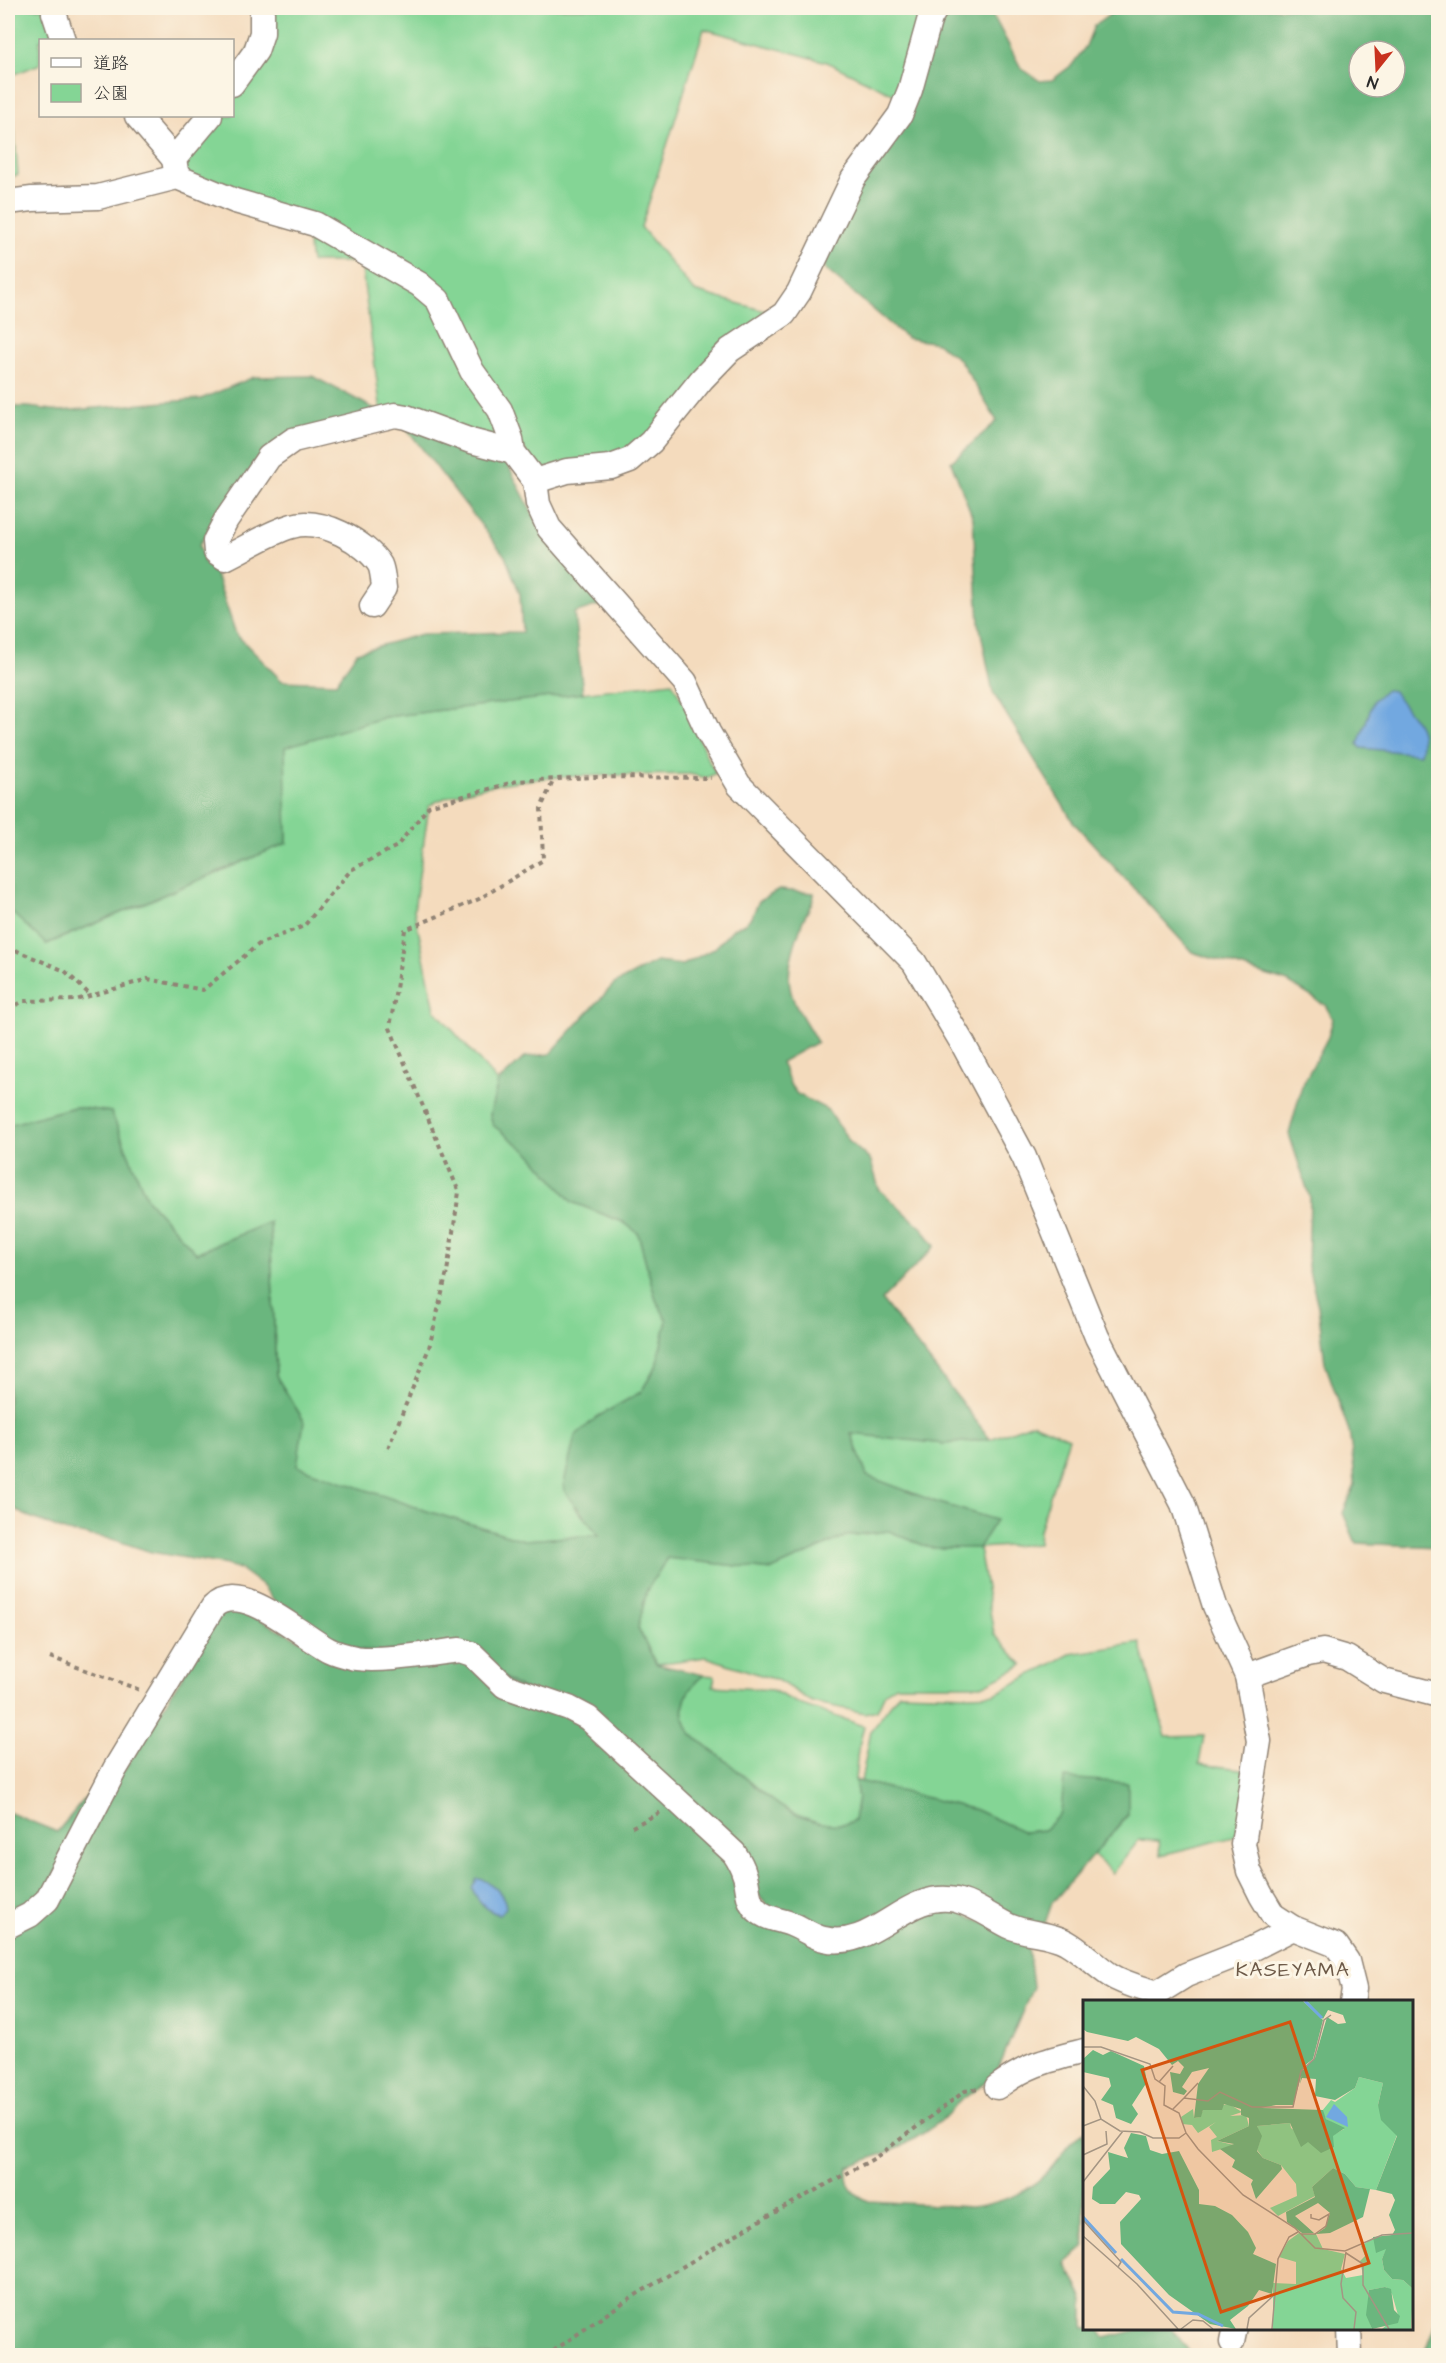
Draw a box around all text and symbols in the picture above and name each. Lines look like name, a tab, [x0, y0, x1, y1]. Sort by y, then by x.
legend	[39, 39, 234, 117]
north arrow	[1347, 39, 1407, 99]
text: 道路	[93, 51, 129, 76]
text: N	[1365, 70, 1381, 94]
text: 公園	[93, 81, 129, 106]
district label: KASEYAMA	[1236, 1956, 1350, 1984]
inset map	[1083, 2000, 1413, 2330]

